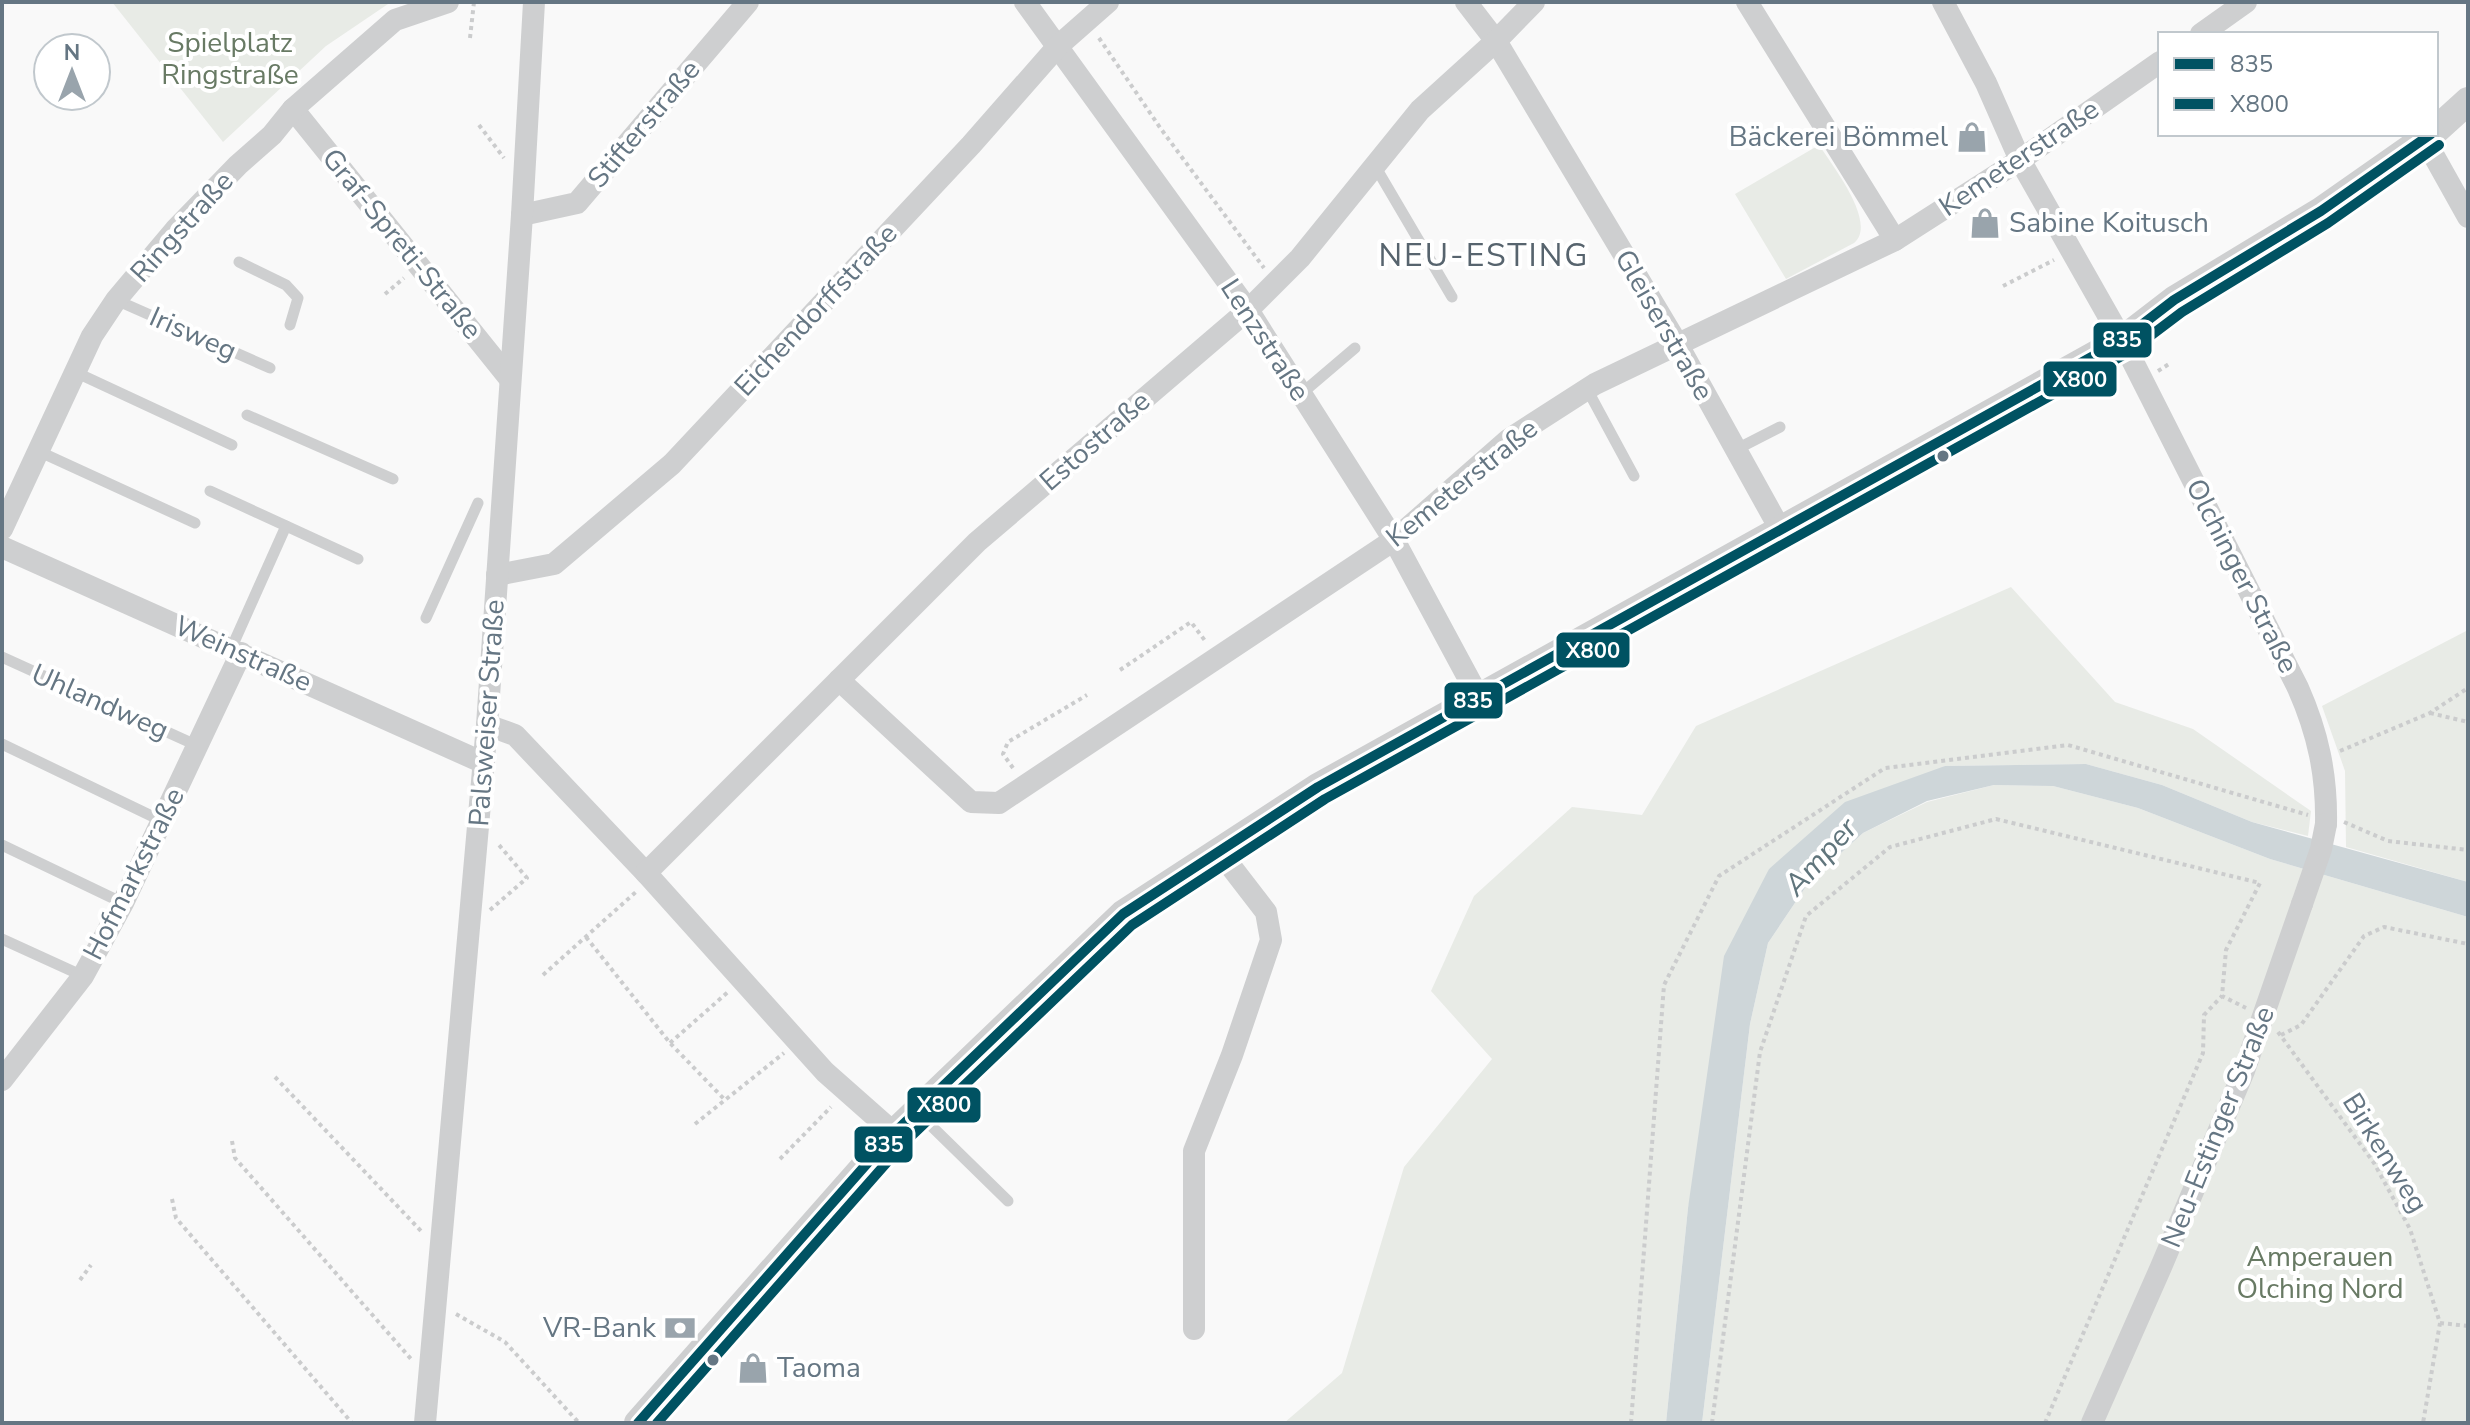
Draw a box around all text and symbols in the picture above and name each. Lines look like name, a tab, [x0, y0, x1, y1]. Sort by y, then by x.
park label: Spielplatz Ringstraße	[161, 24, 299, 94]
north arrow	[32, 32, 112, 112]
legend	[2158, 32, 2438, 136]
text: N	[64, 38, 80, 68]
text: 835	[2230, 48, 2273, 80]
street label: Stifterstraße	[579, 52, 709, 196]
text: X800	[2230, 88, 2289, 120]
street label: Kemeterstraße	[1932, 90, 2106, 226]
place label: Bäckerei Bömmel	[1729, 118, 1949, 156]
shop icon: Bäckerei Bömmel	[1955, 120, 1989, 154]
street label: Graf-Spreti-Straße	[313, 141, 491, 347]
street label: Ringstraße	[122, 163, 242, 291]
place label: Sabine Koitusch	[2009, 204, 2209, 242]
shop icon: Sabine Koitusch	[1968, 206, 2002, 240]
street label: Eichendorffstraße	[726, 215, 906, 405]
district label: NEU-ESTING	[1378, 234, 1590, 277]
street label: Gleiserstraße	[1606, 243, 1722, 407]
street label: Lenzstraße	[1211, 272, 1319, 408]
street label: Irisweg	[143, 298, 243, 370]
line badge: 835	[2092, 321, 2153, 359]
text: 835	[2102, 325, 2142, 355]
line badge: X800	[2042, 360, 2118, 398]
text: X800	[2052, 365, 2107, 395]
street label: Estostraße	[1032, 382, 1158, 500]
street label: Kemeterstraße	[1378, 410, 1546, 556]
unlabelled marker	[1935, 448, 1951, 464]
street label: Olchinger Straße	[2177, 472, 2307, 680]
street label: Palsweiser Straße	[460, 598, 514, 828]
street label: Weinstraße	[168, 607, 318, 701]
line badge: X800	[1555, 631, 1631, 669]
text: X800	[1565, 636, 1620, 666]
street label: Uhlandweg	[25, 655, 175, 749]
line badge: 835	[1443, 681, 1504, 720]
text: 835	[1453, 686, 1493, 716]
street label: Hofmarkstraße	[74, 781, 194, 967]
water label: Amper	[1774, 808, 1868, 906]
street label: Neu-Estinger Straße	[2152, 1001, 2284, 1253]
line badge: X800	[906, 1086, 982, 1124]
street label: Birkenweg	[2333, 1086, 2437, 1220]
text: X800	[916, 1090, 971, 1120]
line badge: 835	[853, 1125, 914, 1164]
text: 835	[864, 1130, 904, 1160]
park label: Amperauen Olching Nord	[2237, 1238, 2403, 1308]
place label: VR-Bank	[542, 1309, 657, 1347]
bank icon: VR-Bank	[663, 1311, 697, 1345]
place label: Taoma	[777, 1349, 861, 1387]
shop icon: Taoma	[736, 1351, 770, 1385]
unlabelled marker	[705, 1352, 721, 1368]

